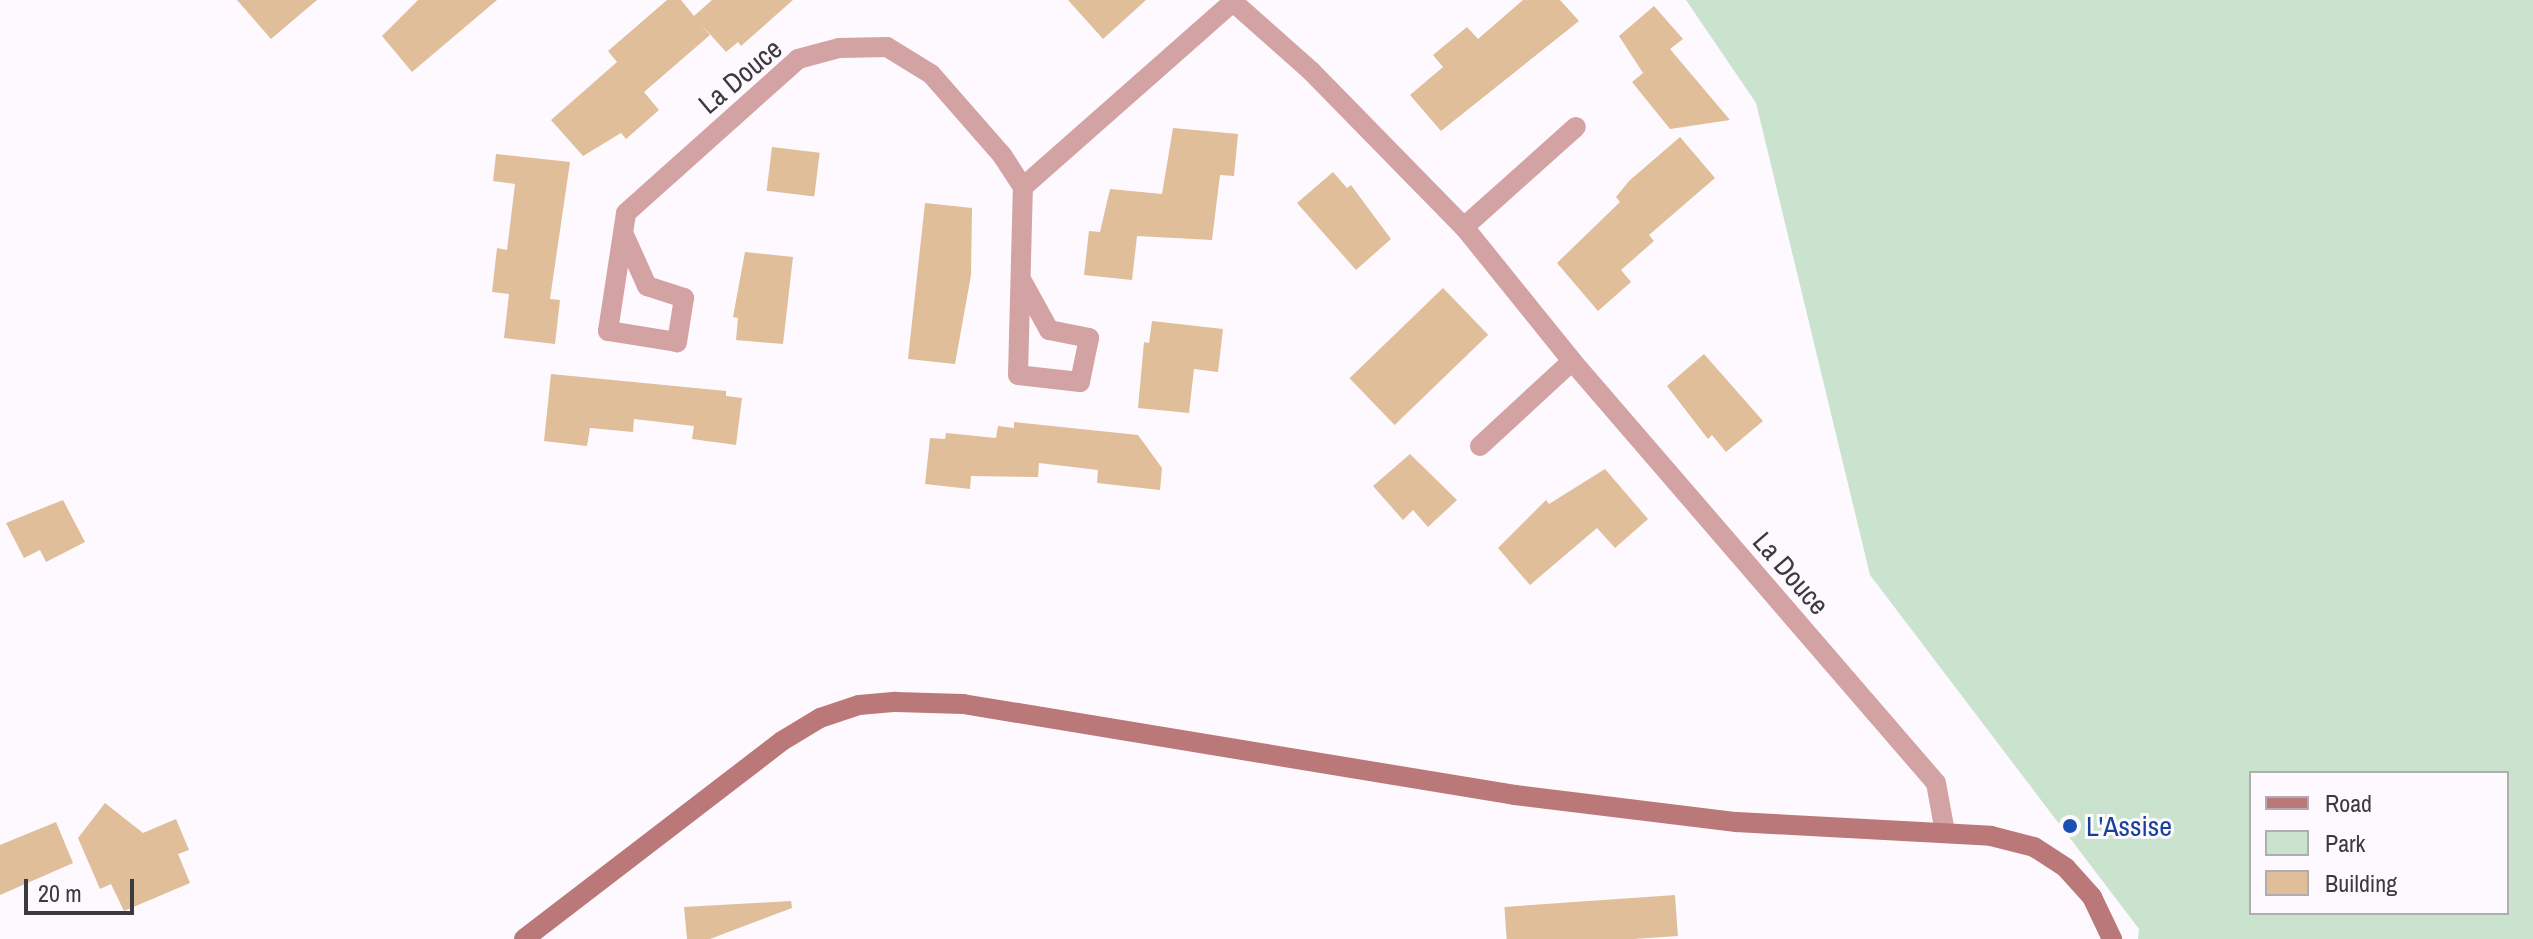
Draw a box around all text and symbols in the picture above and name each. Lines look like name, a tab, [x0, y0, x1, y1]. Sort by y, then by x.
street label: La Douce	[692, 32, 788, 120]
street label: La Douce	[1746, 525, 1836, 621]
legend	[2249, 771, 2509, 915]
text: Road	[2325, 787, 2372, 819]
place label: L'Assise	[2086, 809, 2172, 843]
marker: L'Assise	[2061, 817, 2079, 835]
text: Park	[2325, 827, 2365, 859]
scale bar	[28, 863, 138, 913]
text: Building	[2325, 867, 2397, 899]
text: 20 m	[38, 877, 82, 909]

